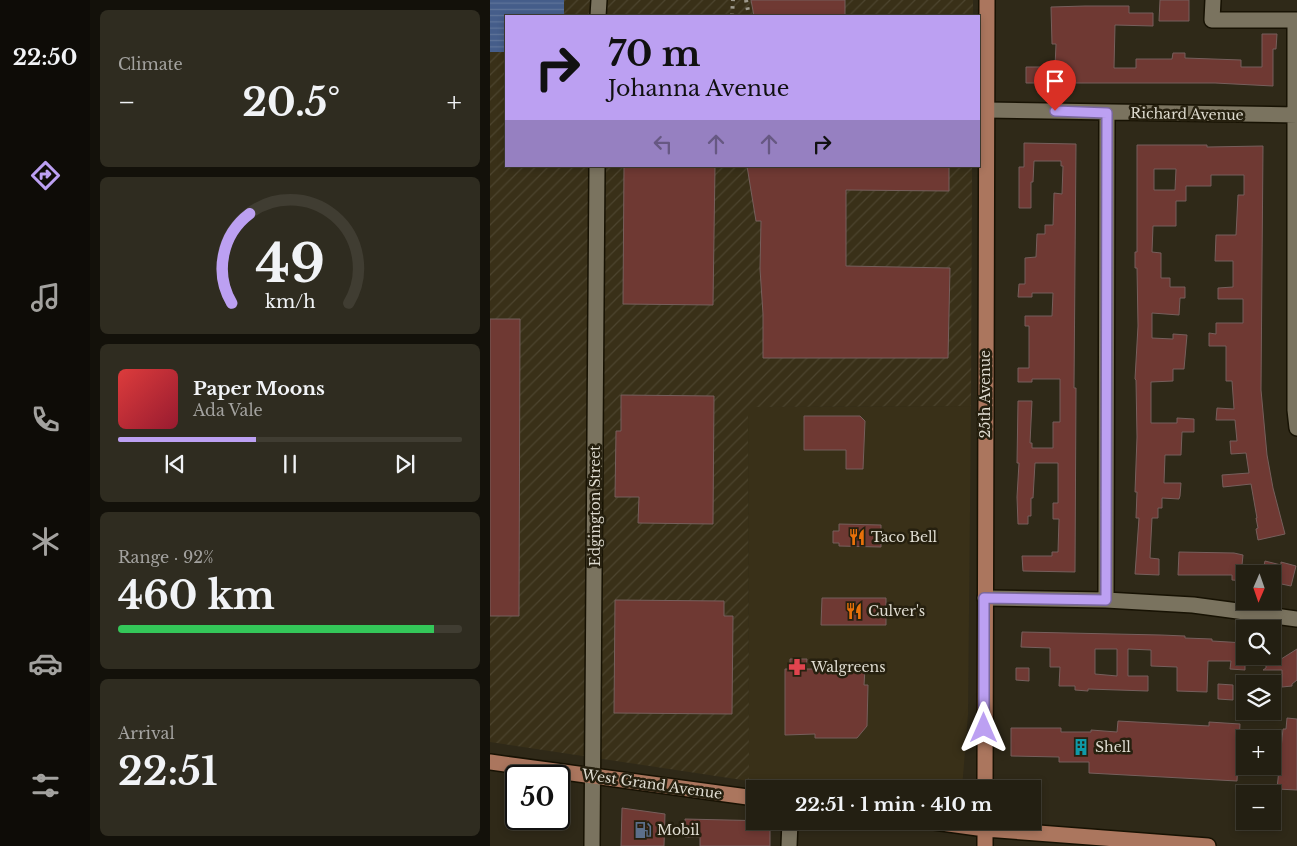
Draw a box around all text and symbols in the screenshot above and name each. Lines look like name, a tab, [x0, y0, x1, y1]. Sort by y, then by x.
text: 70 m	[608, 32, 701, 75]
icon: right	[525, 35, 590, 100]
text: 22:50	[13, 44, 77, 71]
text: Climate	[118, 54, 183, 74]
pin	[1034, 60, 1076, 111]
icon: arrive	[1041, 67, 1069, 95]
text: Johanna Avenue	[608, 75, 789, 102]
text: 20.5°	[242, 79, 340, 126]
text: −	[118, 85, 136, 120]
text: +	[447, 85, 462, 120]
street label: Richard Avenue	[1130, 104, 1244, 124]
icon: left	[649, 130, 677, 158]
icon: ahead	[702, 130, 730, 158]
icon: ahead	[755, 130, 783, 158]
icon: right	[808, 130, 836, 158]
icon: directions	[28, 158, 63, 193]
text: 49	[255, 232, 325, 296]
icon: music	[28, 280, 63, 315]
text: km/h	[265, 291, 315, 313]
street label: 25th Avenue	[976, 350, 994, 438]
text: Paper Moons	[193, 377, 325, 400]
text: Ada Vale	[193, 400, 263, 420]
icon: phone	[28, 402, 63, 437]
street label: Edgington Street	[586, 445, 604, 567]
icon: previous	[161, 450, 189, 478]
icon: pause	[276, 450, 304, 478]
icon: next	[391, 450, 419, 478]
icon: climate	[28, 524, 63, 559]
restaurant icon: Taco Bell	[847, 527, 867, 547]
place label: Taco Bell	[871, 528, 938, 546]
text: Range · 92%	[118, 547, 214, 567]
north arrow	[1236, 565, 1281, 610]
map controls	[1236, 565, 1281, 830]
text: 460 km	[118, 572, 275, 619]
restaurant icon: Culver's	[844, 601, 864, 621]
place label: Culver's	[868, 602, 925, 620]
button: search	[1236, 620, 1281, 665]
icon: car	[28, 646, 63, 681]
pharmacy icon: Walgreens	[787, 657, 807, 677]
place label: Walgreens	[810, 658, 886, 676]
button: layers	[1236, 675, 1281, 720]
position arrow	[957, 701, 1009, 753]
text: Arrival	[118, 723, 175, 743]
button: +	[1236, 730, 1281, 775]
building icon: Shell	[1071, 737, 1091, 757]
place label: Shell	[1095, 738, 1131, 756]
text: 22:51	[118, 748, 217, 795]
speed limit sign: 50	[505, 765, 570, 830]
street label: West Grand Avenue	[580, 765, 723, 803]
icon: filters	[28, 768, 63, 803]
button: −	[1236, 785, 1281, 830]
text: 22:51 · 1 min · 410 m	[795, 793, 992, 816]
fuel station icon: Mobil	[633, 820, 653, 840]
place label: Mobil	[657, 821, 700, 839]

